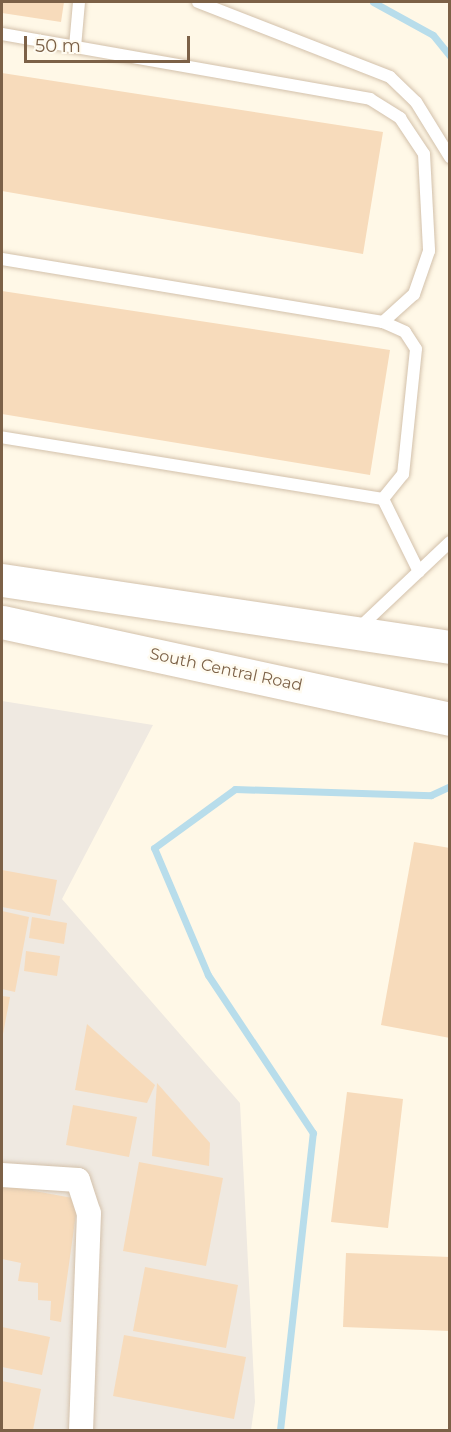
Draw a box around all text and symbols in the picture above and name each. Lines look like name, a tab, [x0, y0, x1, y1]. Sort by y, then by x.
scale bar	[27, 24, 194, 62]
text: 50 m	[35, 35, 81, 57]
street label: South Central Road	[148, 644, 304, 696]

